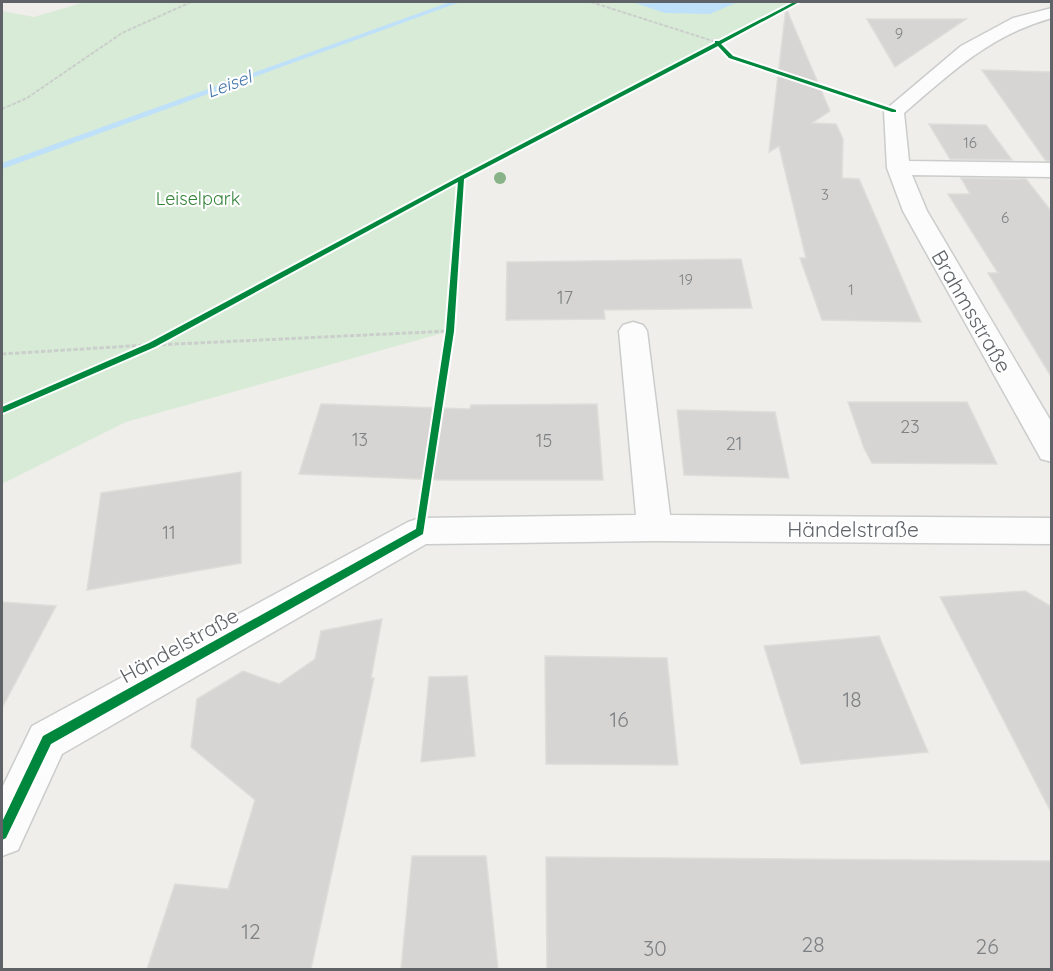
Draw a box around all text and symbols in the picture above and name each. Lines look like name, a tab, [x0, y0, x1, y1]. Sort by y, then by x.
house number: 9	[895, 24, 903, 43]
water label: Leisel	[203, 65, 256, 103]
house number: 16	[963, 133, 977, 152]
house number: 3	[821, 185, 829, 204]
park label: Leiselpark	[156, 187, 240, 210]
house number: 6	[1001, 208, 1009, 227]
street label: Brahmsstraße	[926, 245, 1018, 377]
house number: 19	[679, 270, 693, 289]
house number: 1	[848, 280, 854, 299]
house number: 17	[557, 286, 573, 309]
house number: 23	[900, 415, 920, 438]
house number: 13	[352, 428, 368, 451]
house number: 15	[536, 429, 552, 452]
house number: 21	[726, 432, 742, 455]
street label: Händelstraße	[787, 516, 919, 542]
house number: 11	[162, 521, 176, 544]
street label: Händelstraße	[115, 602, 243, 688]
house number: 18	[842, 686, 862, 712]
house number: 16	[609, 706, 629, 732]
house number: 12	[241, 918, 261, 944]
house number: 28	[802, 931, 824, 957]
house number: 26	[976, 933, 998, 959]
house number: 30	[643, 935, 667, 961]

